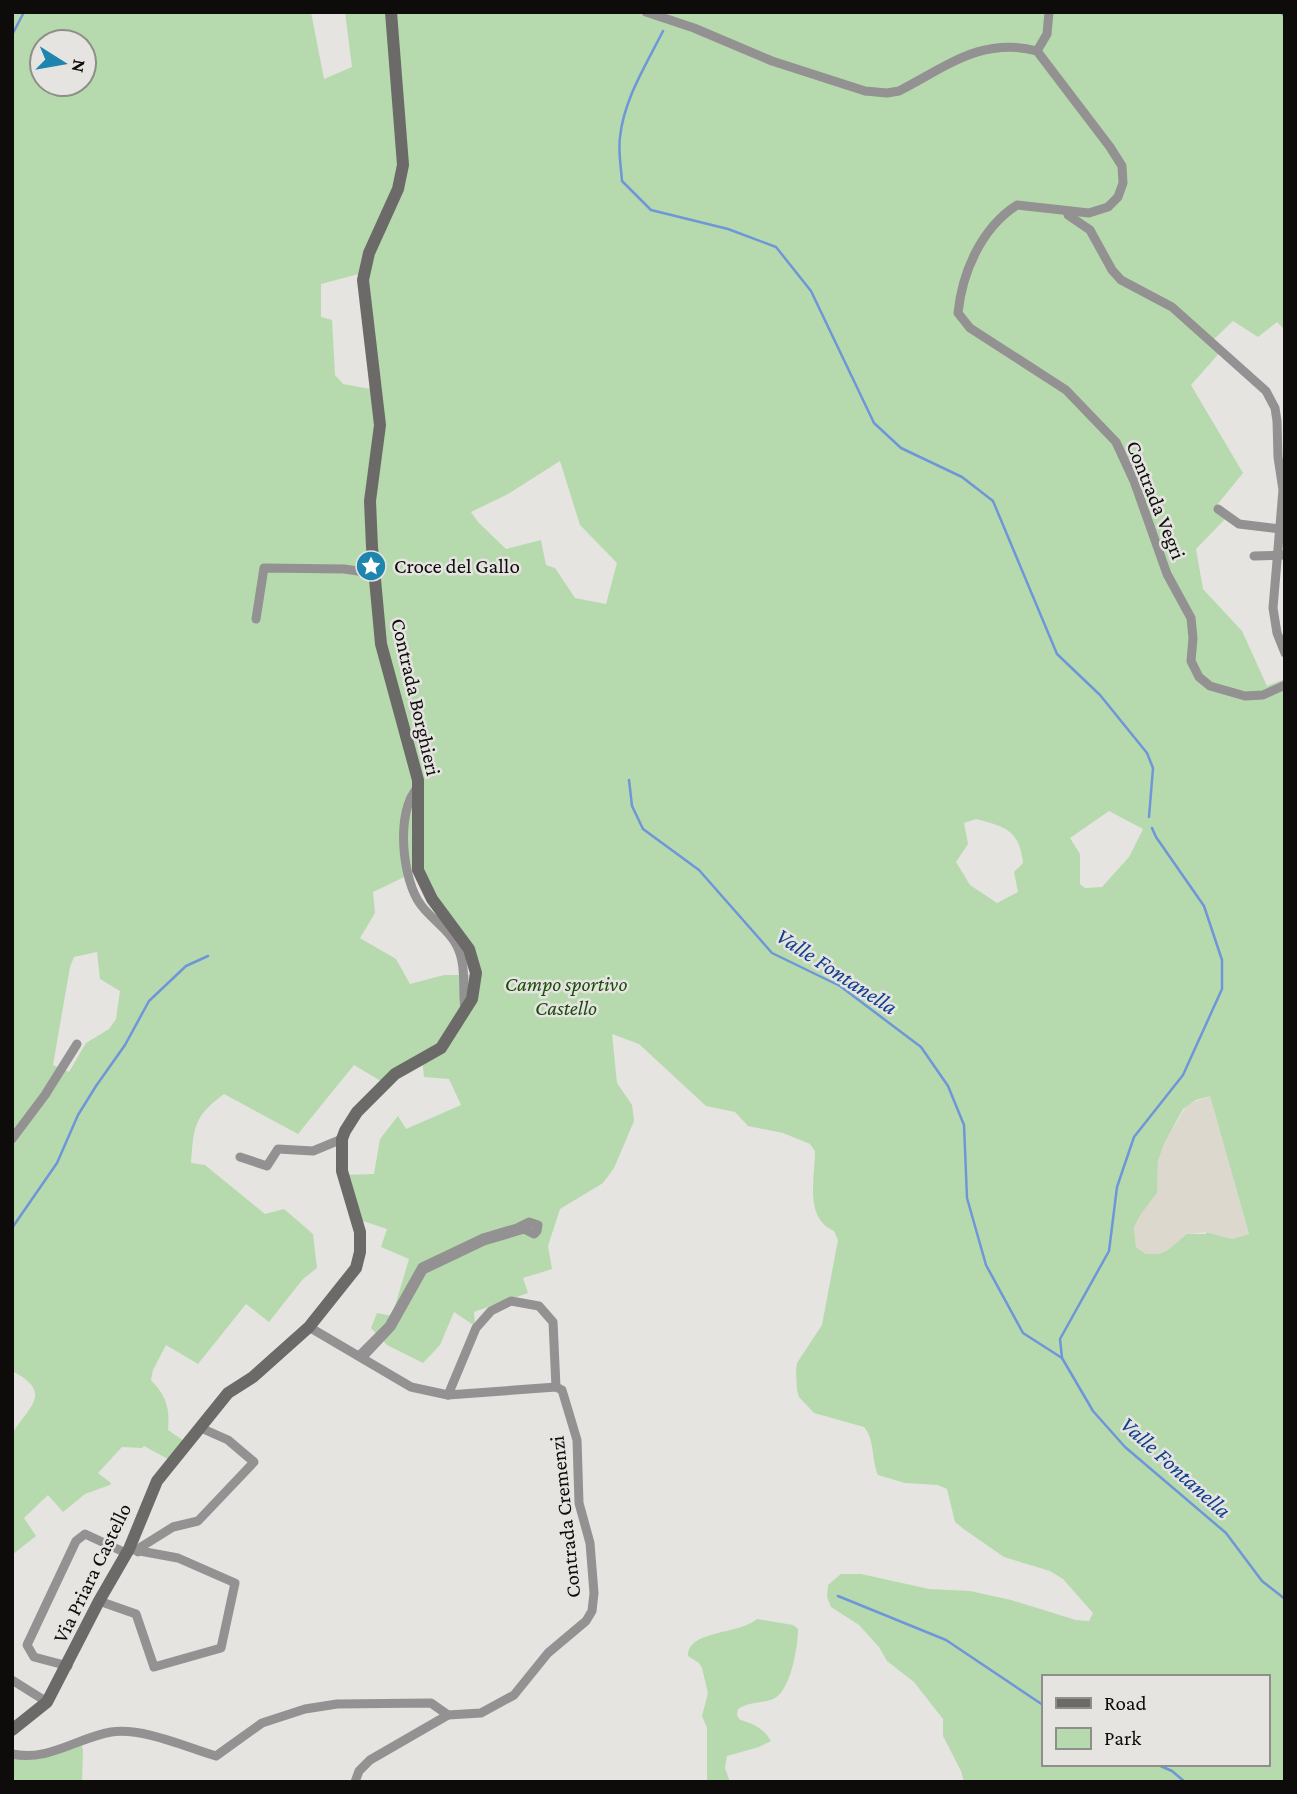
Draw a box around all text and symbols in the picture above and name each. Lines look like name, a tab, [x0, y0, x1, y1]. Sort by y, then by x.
north arrow	[28, 28, 98, 98]
text: N	[68, 58, 91, 75]
street label: Contrada Vegri	[1121, 437, 1191, 563]
place icon: Croce del Gallo	[354, 549, 388, 583]
place label: Croce del Gallo	[394, 554, 520, 578]
street label: Contrada Borghieri	[386, 616, 446, 778]
water label: Valle Fontanella	[771, 922, 903, 1020]
park label: Campo sportivo Castello	[505, 972, 627, 1020]
water label: Valle Fontanella	[1115, 1411, 1237, 1523]
street label: Contrada Cremenzi	[545, 1434, 585, 1599]
street label: Via Priara Castello	[48, 1499, 136, 1647]
legend	[1042, 1675, 1269, 1766]
text: Road	[1104, 1691, 1147, 1715]
text: Park	[1104, 1726, 1141, 1750]

